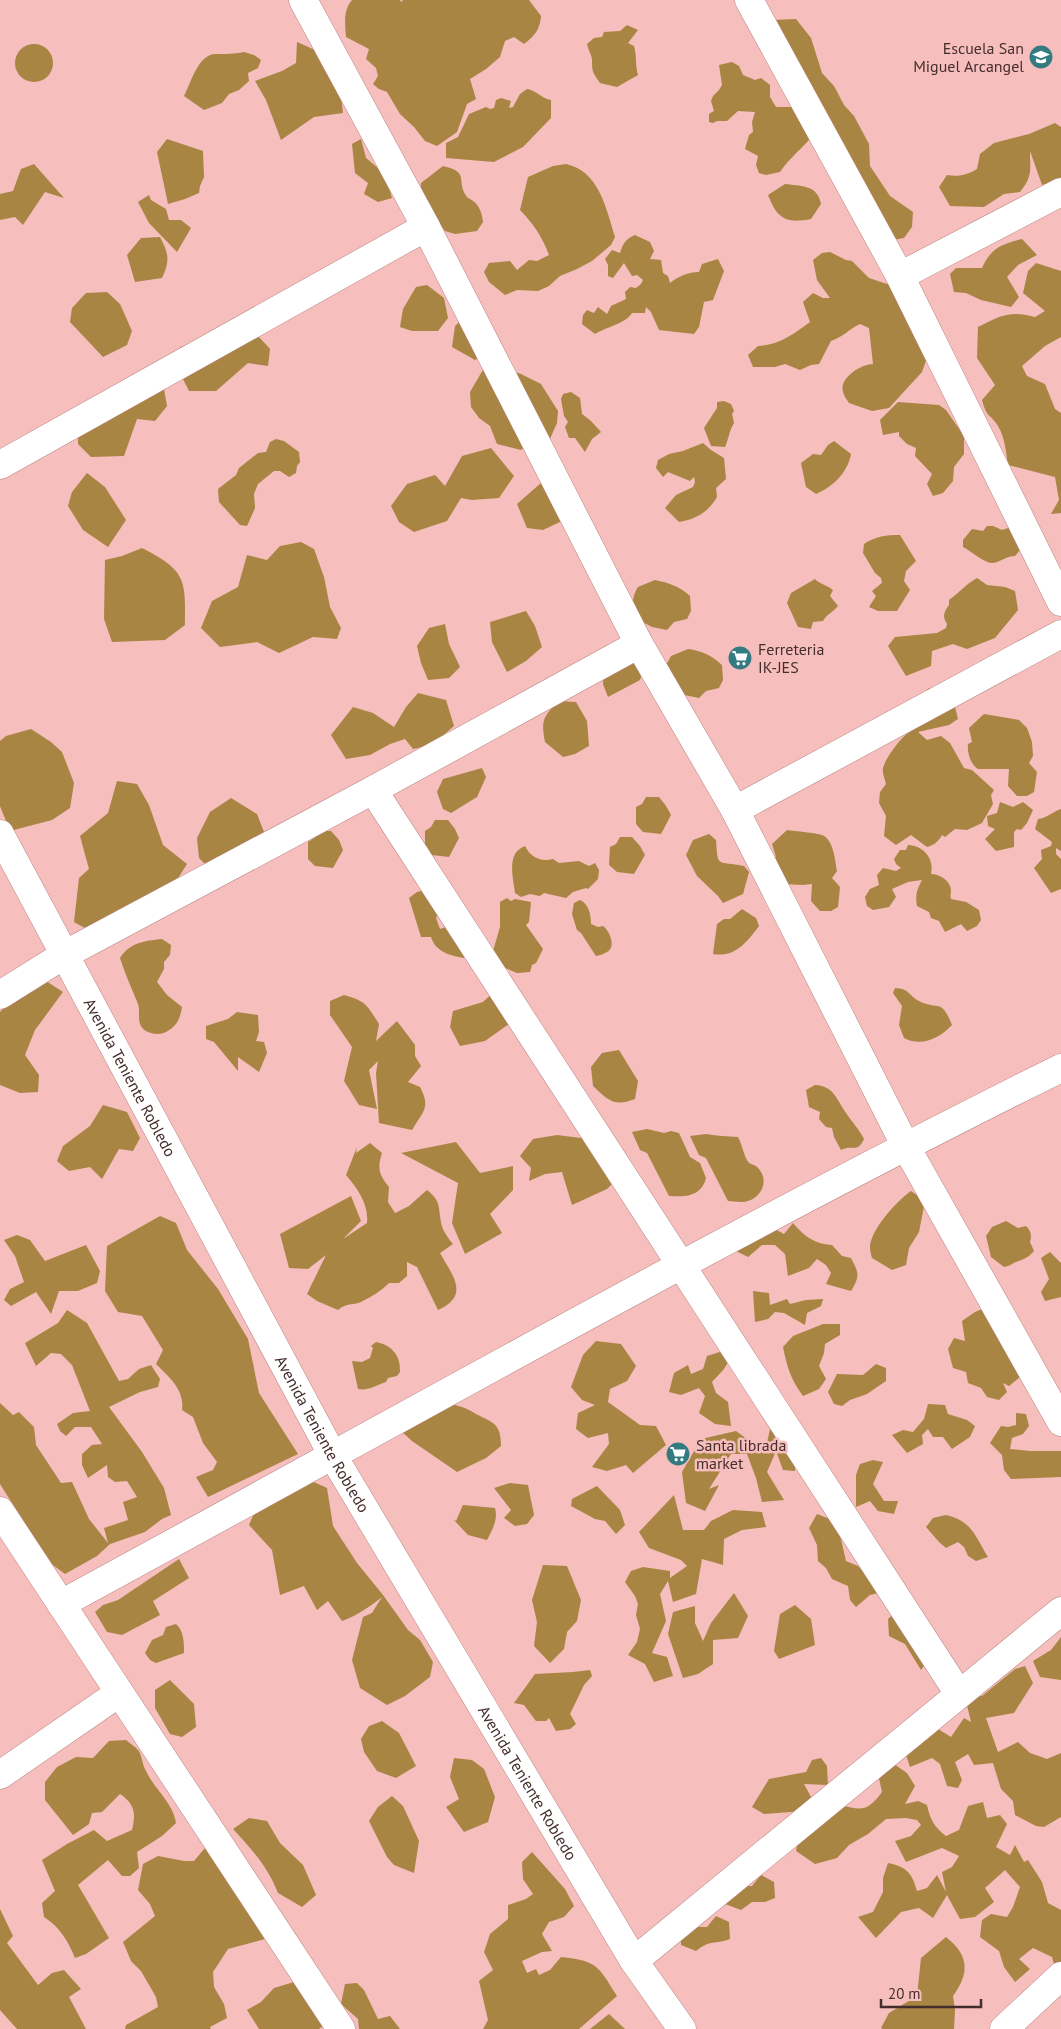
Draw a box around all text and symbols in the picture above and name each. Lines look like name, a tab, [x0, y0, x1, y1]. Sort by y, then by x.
place label: Escuela San Miguel Arcangel	[913, 38, 1024, 76]
school or university icon: Escuela San Miguel Arcangel	[1028, 44, 1054, 70]
place label: Ferreteria IK-JES	[758, 639, 824, 677]
supermarket icon: Ferreteria IK-JES	[727, 645, 753, 671]
street label: Avenida Teniente Robledo	[80, 995, 181, 1160]
street label: Avenida Teniente Robledo	[271, 1352, 374, 1516]
place label: Santa librada market	[696, 1435, 786, 1473]
supermarket icon: Santa librada market	[665, 1441, 691, 1467]
street label: Avenida Teniente Robledo	[474, 1702, 582, 1864]
scale bar	[881, 1976, 981, 2008]
text: 20 m	[888, 1984, 921, 2003]

